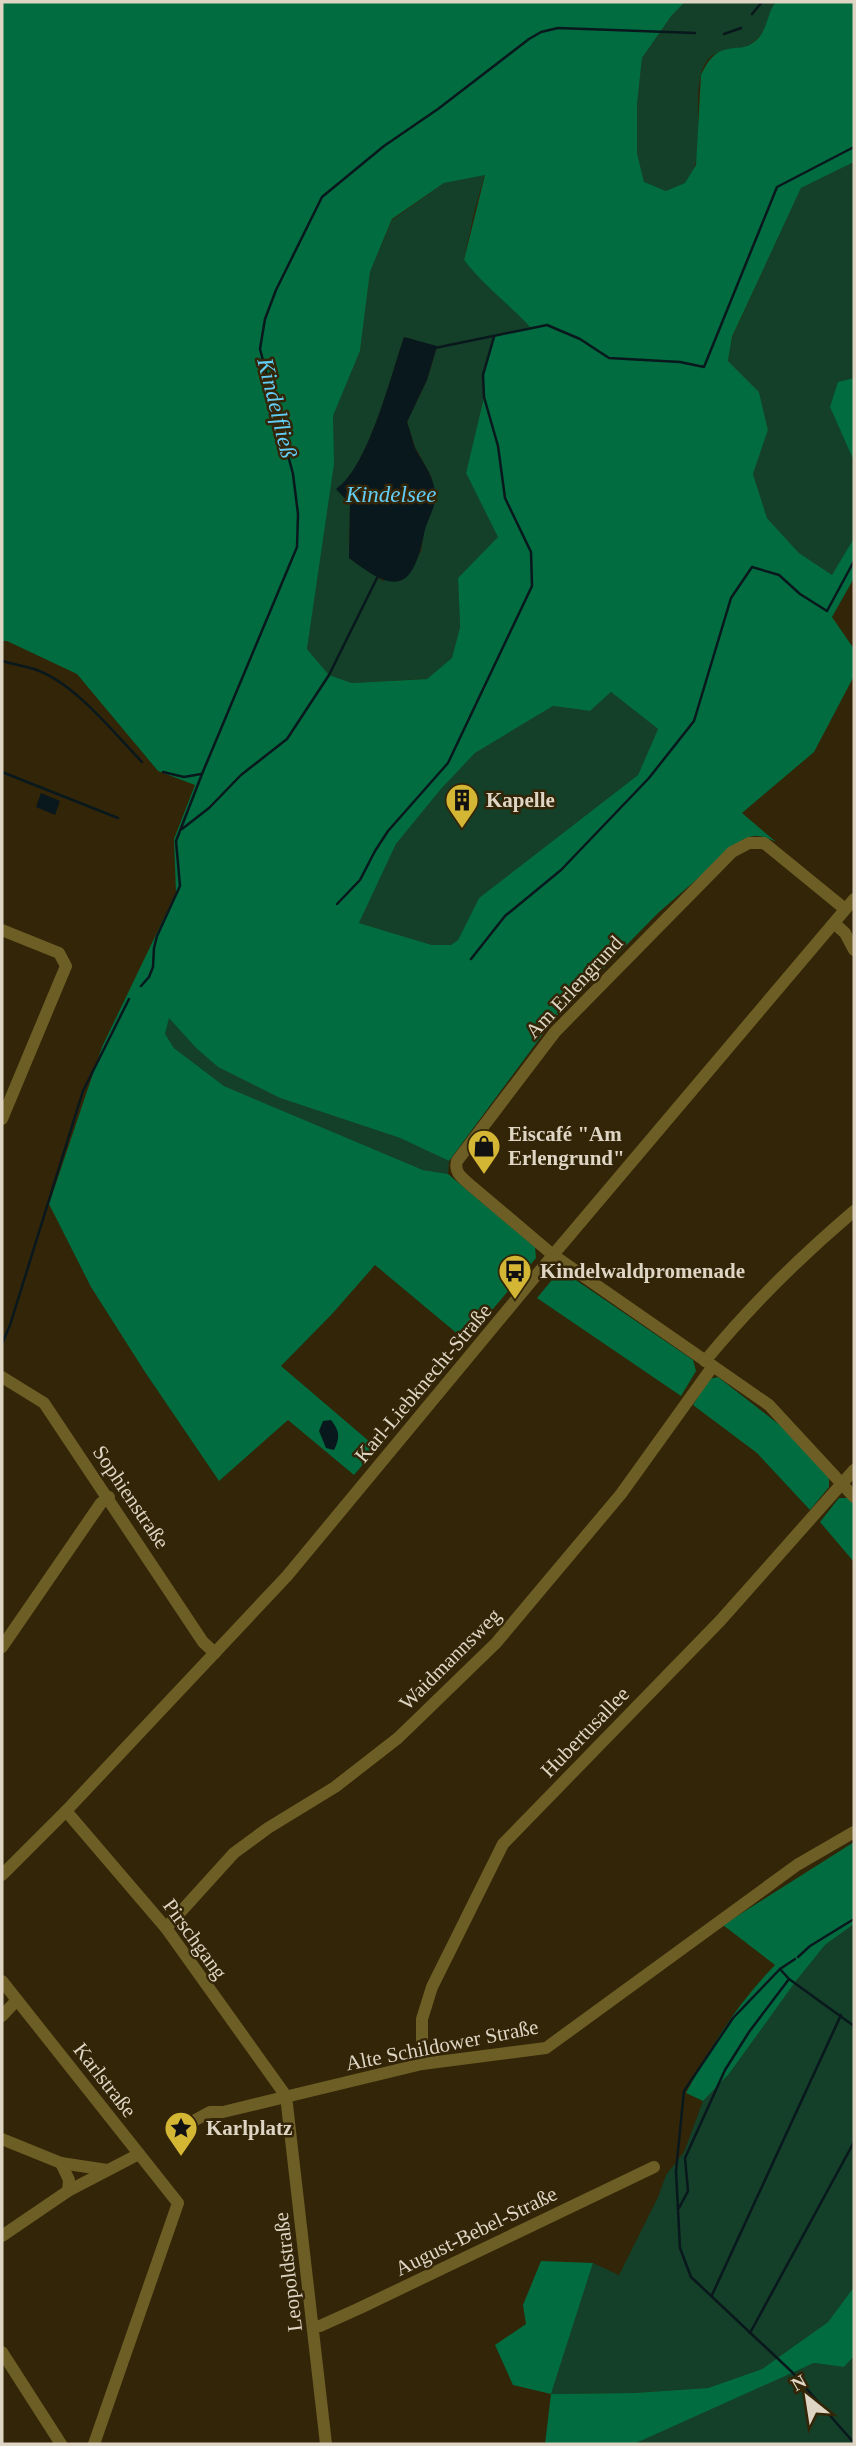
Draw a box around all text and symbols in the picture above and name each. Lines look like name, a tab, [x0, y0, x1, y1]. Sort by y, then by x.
water label: Kindelfließ	[252, 354, 302, 461]
water label: Kindelsee	[345, 482, 436, 507]
building icon: Kapelle	[443, 781, 481, 830]
place label: Kapelle	[486, 788, 555, 812]
street label: Am Erlengrund	[520, 930, 628, 1043]
place label: Eiscafé "Am Erlengrund"	[508, 1122, 625, 1170]
shop icon: Eiscafé "Am Erlengrund"	[465, 1127, 503, 1176]
bus stop icon: Kindelwaldpromenade	[496, 1252, 534, 1301]
place label: Kindelwaldpromenade	[540, 1259, 745, 1283]
street label: Karl-Liebknecht-Straße	[350, 1299, 496, 1467]
street label: Sophienstraße	[88, 1441, 174, 1553]
street label: Waidmannsweg	[394, 1603, 506, 1715]
street label: Hubertusallee	[536, 1682, 634, 1782]
street label: Pirschgang	[158, 1894, 232, 1984]
street label: Alte Schildower Straße	[344, 2015, 540, 2075]
street label: Karlstraße	[69, 2038, 141, 2122]
place icon: Karlplatz	[162, 2109, 200, 2158]
place label: Karlplatz	[206, 2116, 292, 2140]
street label: August-Bebel-Straße	[391, 2181, 561, 2281]
street label: Leopoldstraße	[269, 2211, 307, 2333]
north arrow	[772, 2362, 842, 2432]
text: N	[788, 2370, 810, 2395]

